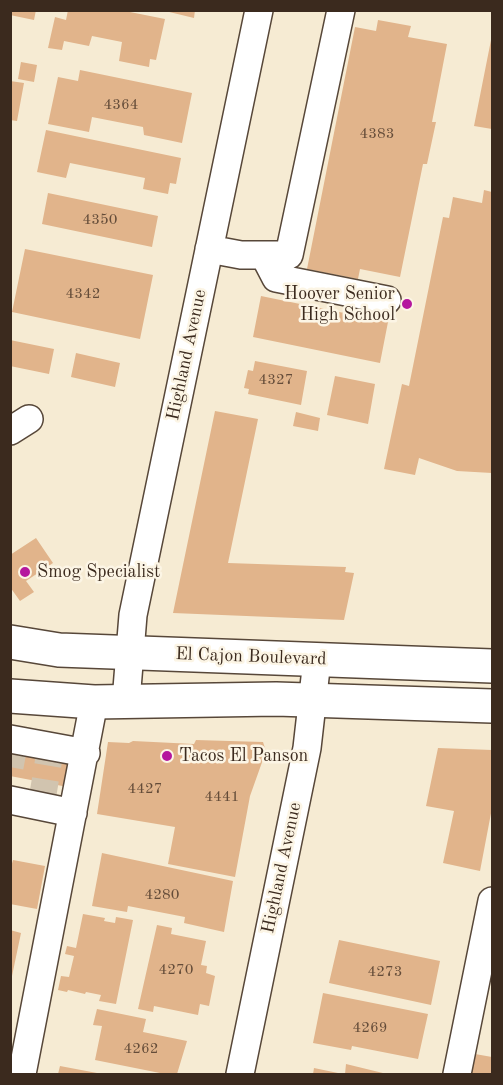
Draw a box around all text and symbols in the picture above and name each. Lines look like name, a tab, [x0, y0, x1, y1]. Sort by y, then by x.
house number: 4364	[104, 96, 138, 114]
house number: 4383	[360, 125, 394, 143]
house number: 4350	[83, 211, 117, 229]
place label: Hoover Senior High School	[284, 283, 395, 326]
house number: 4342	[66, 285, 100, 303]
street label: Highland Avenue	[163, 287, 211, 423]
marker: Hoover Senior High School	[400, 297, 414, 311]
house number: 4327	[259, 371, 293, 389]
place label: Smog Specialist	[37, 561, 160, 583]
marker: Smog Specialist	[18, 565, 32, 579]
street label: El Cajon Boulevard	[175, 644, 327, 670]
place label: Tacos El Panson	[179, 745, 308, 767]
marker: Tacos El Panson	[160, 749, 174, 763]
house number: 4427	[128, 780, 162, 798]
house number: 4441	[205, 788, 239, 806]
street label: Highland Avenue	[258, 800, 306, 936]
house number: 4280	[145, 886, 179, 904]
house number: 4270	[159, 961, 193, 979]
house number: 4273	[368, 963, 402, 981]
house number: 4269	[353, 1019, 387, 1037]
house number: 4262	[124, 1040, 158, 1058]

